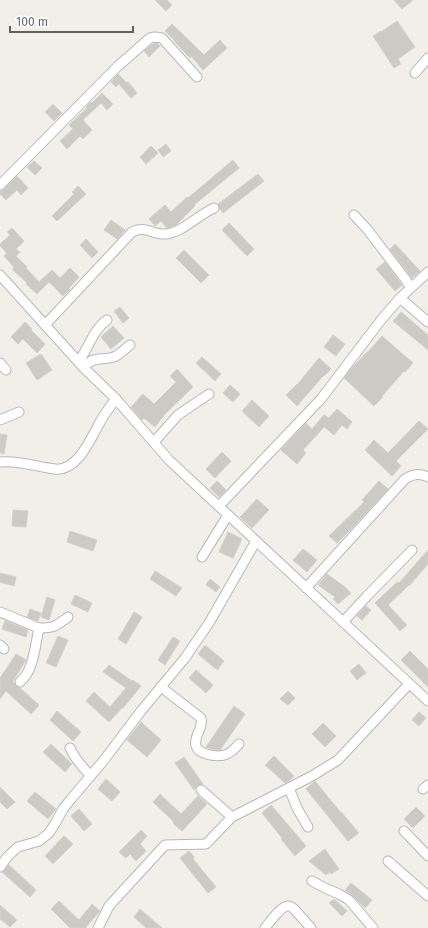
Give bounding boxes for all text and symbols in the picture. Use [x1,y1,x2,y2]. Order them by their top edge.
scale bar [10,8,133,34]
text: 100 m [16,15,48,29]

